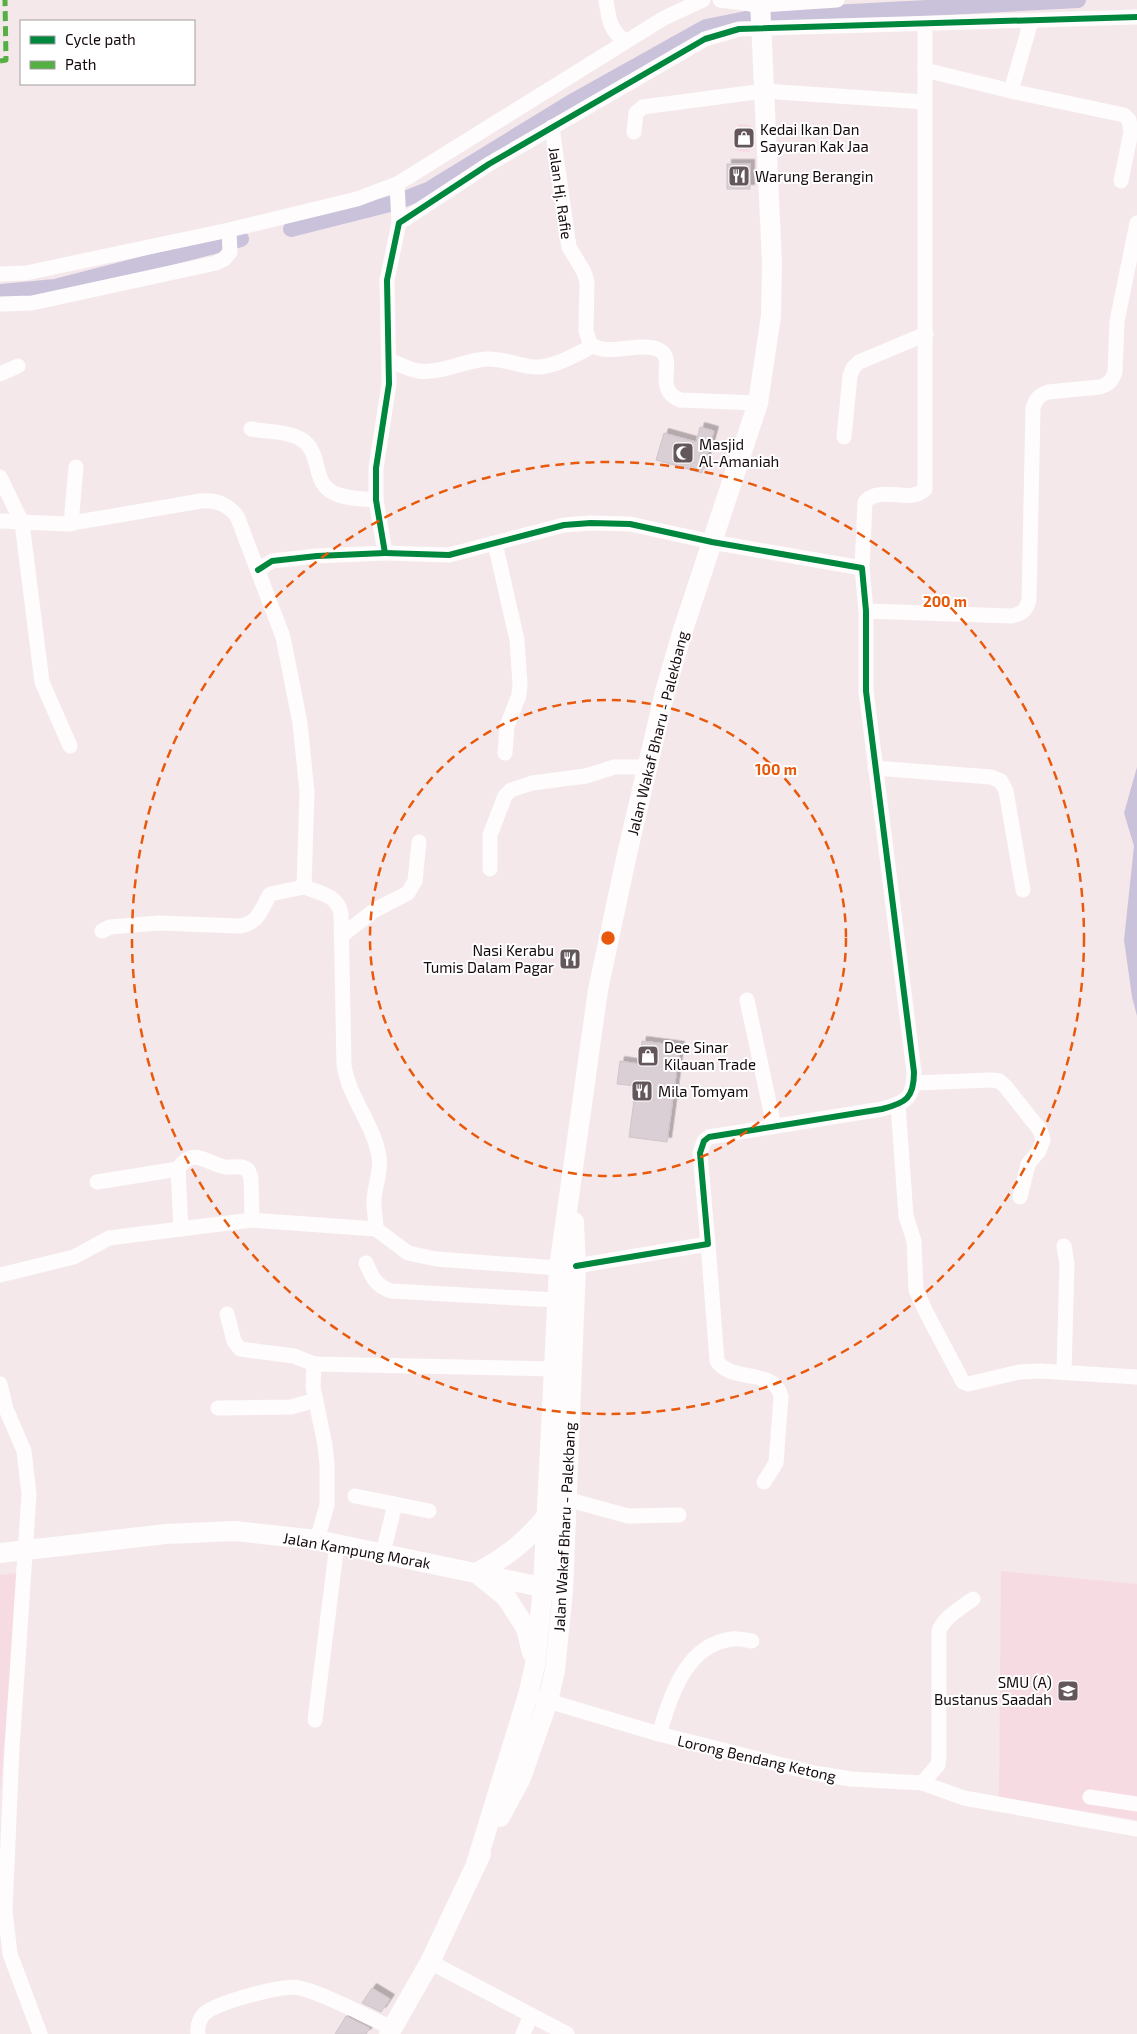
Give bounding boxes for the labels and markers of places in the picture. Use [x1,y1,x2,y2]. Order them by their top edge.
place label: Kedai Ikan Dan Sayuran Kak Jaa [760,120,869,155]
shop icon: Kedai Ikan Dan Sayuran Kak Jaa [732,126,756,150]
restaurant icon: Warung Berangin [727,164,751,188]
place label: Warung Berangin [755,167,873,185]
place label: Masjid Al-Amaniah [699,435,779,470]
mosque icon: Masjid Al-Amaniah [671,441,695,465]
centre of rings [599,929,617,947]
place label: Nasi Kerabu Tumis Dalam Pagar [423,941,554,976]
restaurant icon: Nasi Kerabu Tumis Dalam Pagar [558,947,582,971]
place label: Dee Sinar Kilauan Trade [664,1038,756,1073]
shop icon: Dee Sinar Kilauan Trade [636,1044,660,1068]
restaurant icon: Mila Tomyam [630,1079,654,1103]
place label: Mila Tomyam [658,1082,749,1100]
place label: SMU (A) Bustanus Saadah [934,1673,1052,1708]
school or university icon: SMU (A) Bustanus Saadah [1056,1679,1080,1703]

